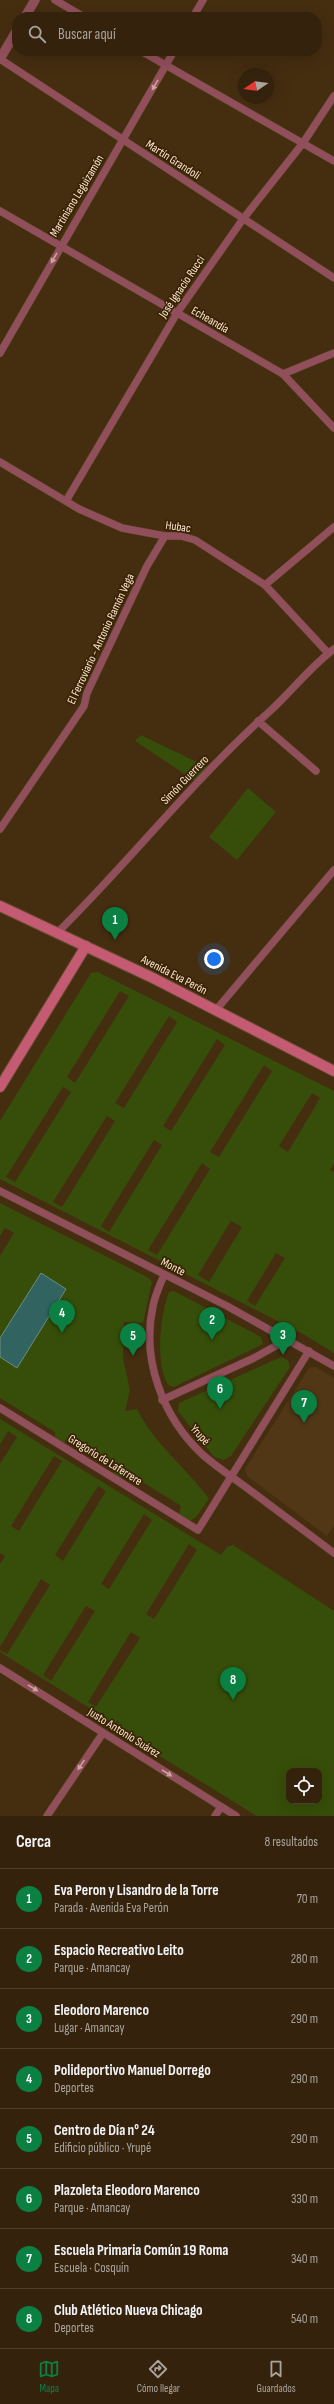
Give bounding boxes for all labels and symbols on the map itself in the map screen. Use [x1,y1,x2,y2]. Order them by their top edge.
north arrow [238,68,274,104]
one-way arrow [152,79,159,91]
street label: Martín Grandoli [143,137,203,183]
street label: Martiniano Leguizamón [47,152,107,240]
one-way arrow [51,252,58,264]
street label: José Ignacio Rucci [155,253,208,322]
street label: Echeandía [188,303,232,337]
street label: Hubac [164,518,192,536]
street label: El Ferroviario - Antonio Ramón Vega [64,571,138,707]
street label: Simón Guerrero [158,752,212,808]
pin: 1 [102,907,128,940]
your location [204,949,224,969]
street label: Avenida Eva Perón [137,951,210,998]
street label: Monte [158,1254,188,1280]
pin: 4 [49,1300,75,1333]
pin: 2 [199,1307,225,1340]
pin: 3 [270,1322,296,1355]
pin: 5 [120,1323,146,1356]
pin: 6 [207,1376,233,1409]
pin: 7 [291,1390,317,1423]
street label: Yrupé [187,1422,213,1449]
street label: Gregorio de Laferrere [65,1431,145,1489]
pin: 8 [220,1667,246,1700]
one-way arrow [27,1685,39,1692]
street label: Justo Antonio Suárez [84,1704,164,1762]
one-way arrow [77,1760,85,1770]
one-way arrow [161,1769,173,1776]

